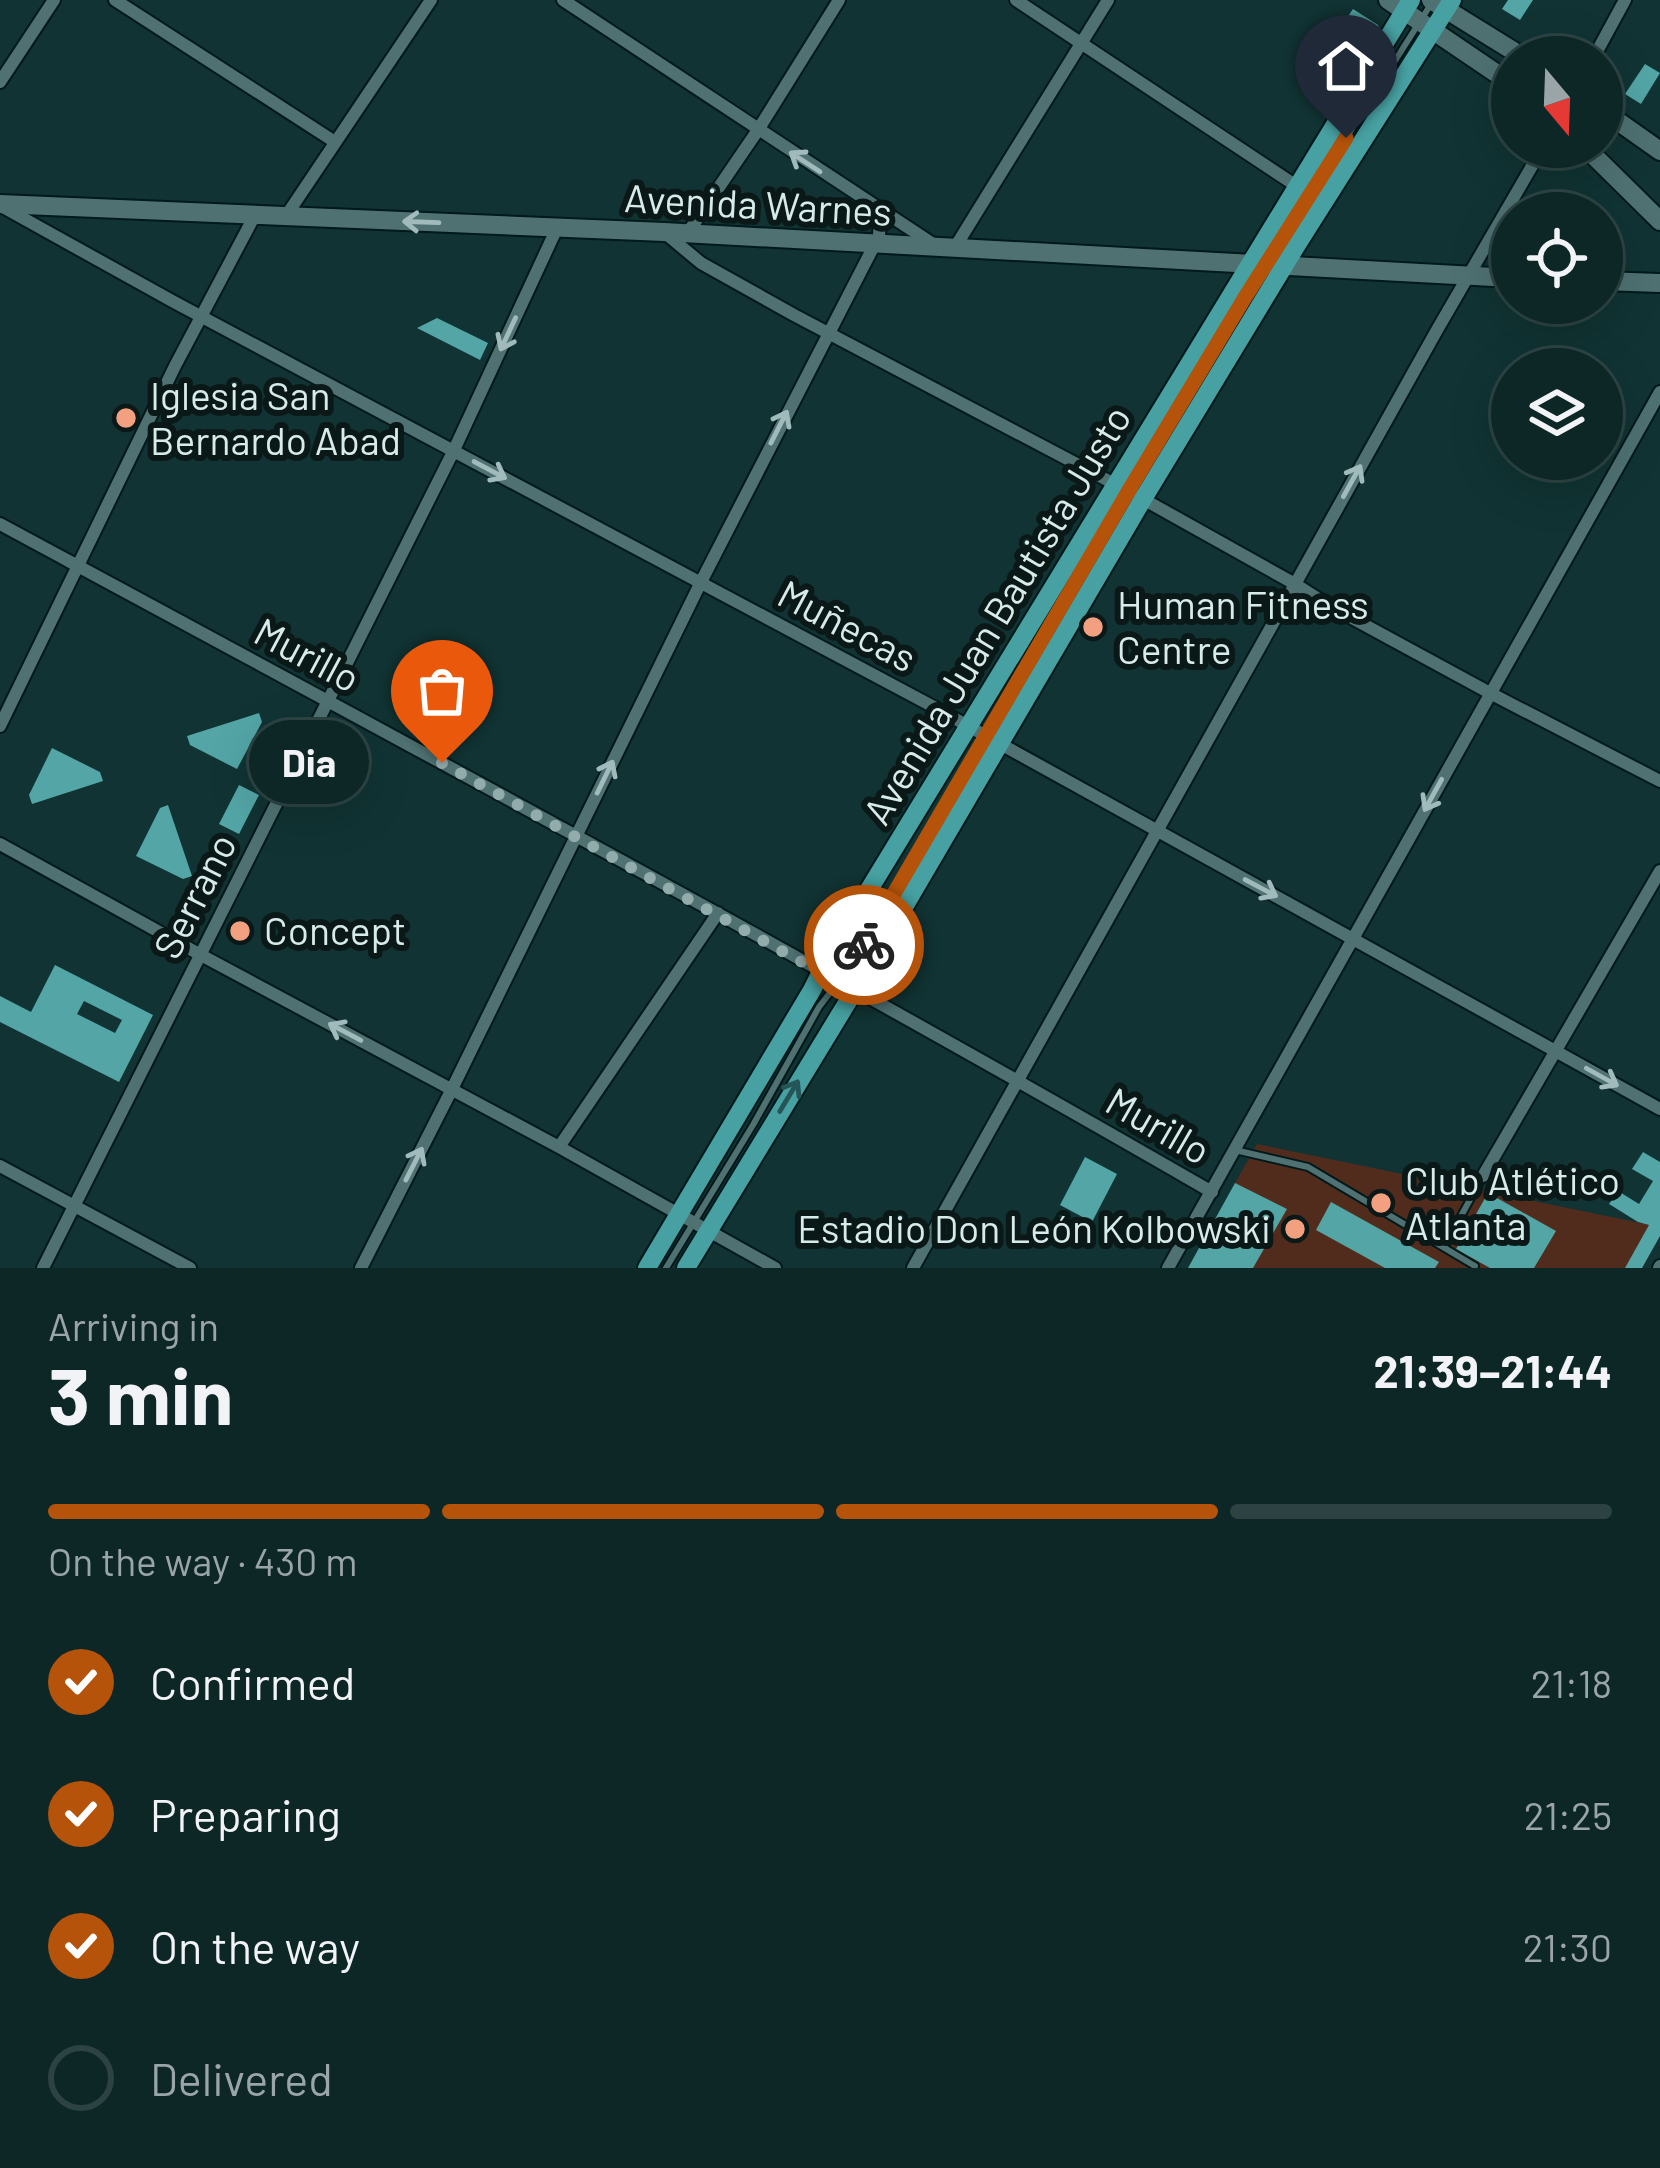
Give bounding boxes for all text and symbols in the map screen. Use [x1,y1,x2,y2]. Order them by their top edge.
pin [1295,15,1397,138]
icon: home [1313,33,1379,99]
north arrow [1491,36,1623,168]
map controls [1491,36,1623,480]
one-way arrow [789,149,823,174]
street label: Avenida Warnes [623,173,893,234]
button: locate [1491,192,1623,324]
one-way arrow [402,210,441,233]
one-way arrow [496,315,518,351]
button: layers [1491,348,1623,480]
place label: Iglesia San Bernardo Abad [150,371,401,463]
street label: Avenida Juan Bautista Justo [852,396,1140,832]
marker: Iglesia San Bernardo Abad [113,405,139,431]
one-way arrow [769,410,792,446]
one-way arrow [472,459,507,482]
one-way arrow [1341,465,1364,500]
street label: Muñecas [771,569,925,681]
place label: Human Fitness Centre [1117,580,1369,672]
street label: Murillo [247,607,368,701]
marker: Human Fitness Centre [1080,614,1106,640]
pin [391,640,493,763]
icon: bag [409,658,475,724]
callout: Dia [250,721,370,805]
text: Dia [282,738,336,785]
one-way arrow [595,759,618,795]
one-way arrow [1421,777,1444,812]
street label: Serrano [142,825,245,966]
one-way arrow [1242,877,1277,900]
courier [804,885,924,1005]
place label: Concept [264,906,406,953]
icon: bike [831,912,897,978]
marker: Concept [227,918,253,944]
one-way arrow [328,1020,363,1043]
one-way arrow [1584,1065,1619,1089]
street label: Murillo [1098,1076,1219,1173]
one-way arrow [778,1079,802,1114]
one-way arrow [403,1146,426,1182]
place label: Club Atlético Atlanta [1405,1156,1620,1248]
marker: Club Atlético Atlanta [1368,1190,1394,1216]
place label: Estadio Don León Kolbowski [797,1204,1271,1251]
marker: Estadio Don León Kolbowski [1282,1216,1308,1242]
text: Arriving in [48,1302,219,1349]
text: 21:39–21:44 [1373,1343,1612,1397]
text: 3 min [48,1347,233,1441]
text: On the way · 430 m [48,1537,357,1584]
icon: check [48,1649,114,1715]
text: Confirmed [150,1655,355,1709]
text: 21:18 [1531,1659,1612,1706]
icon: check [48,1781,114,1847]
text: Preparing [150,1787,341,1841]
text: 21:25 [1524,1791,1612,1838]
icon: check [48,1913,114,1979]
text: On the way [150,1919,360,1973]
text: 21:30 [1523,1923,1612,1970]
text: Delivered [150,2051,333,2105]

